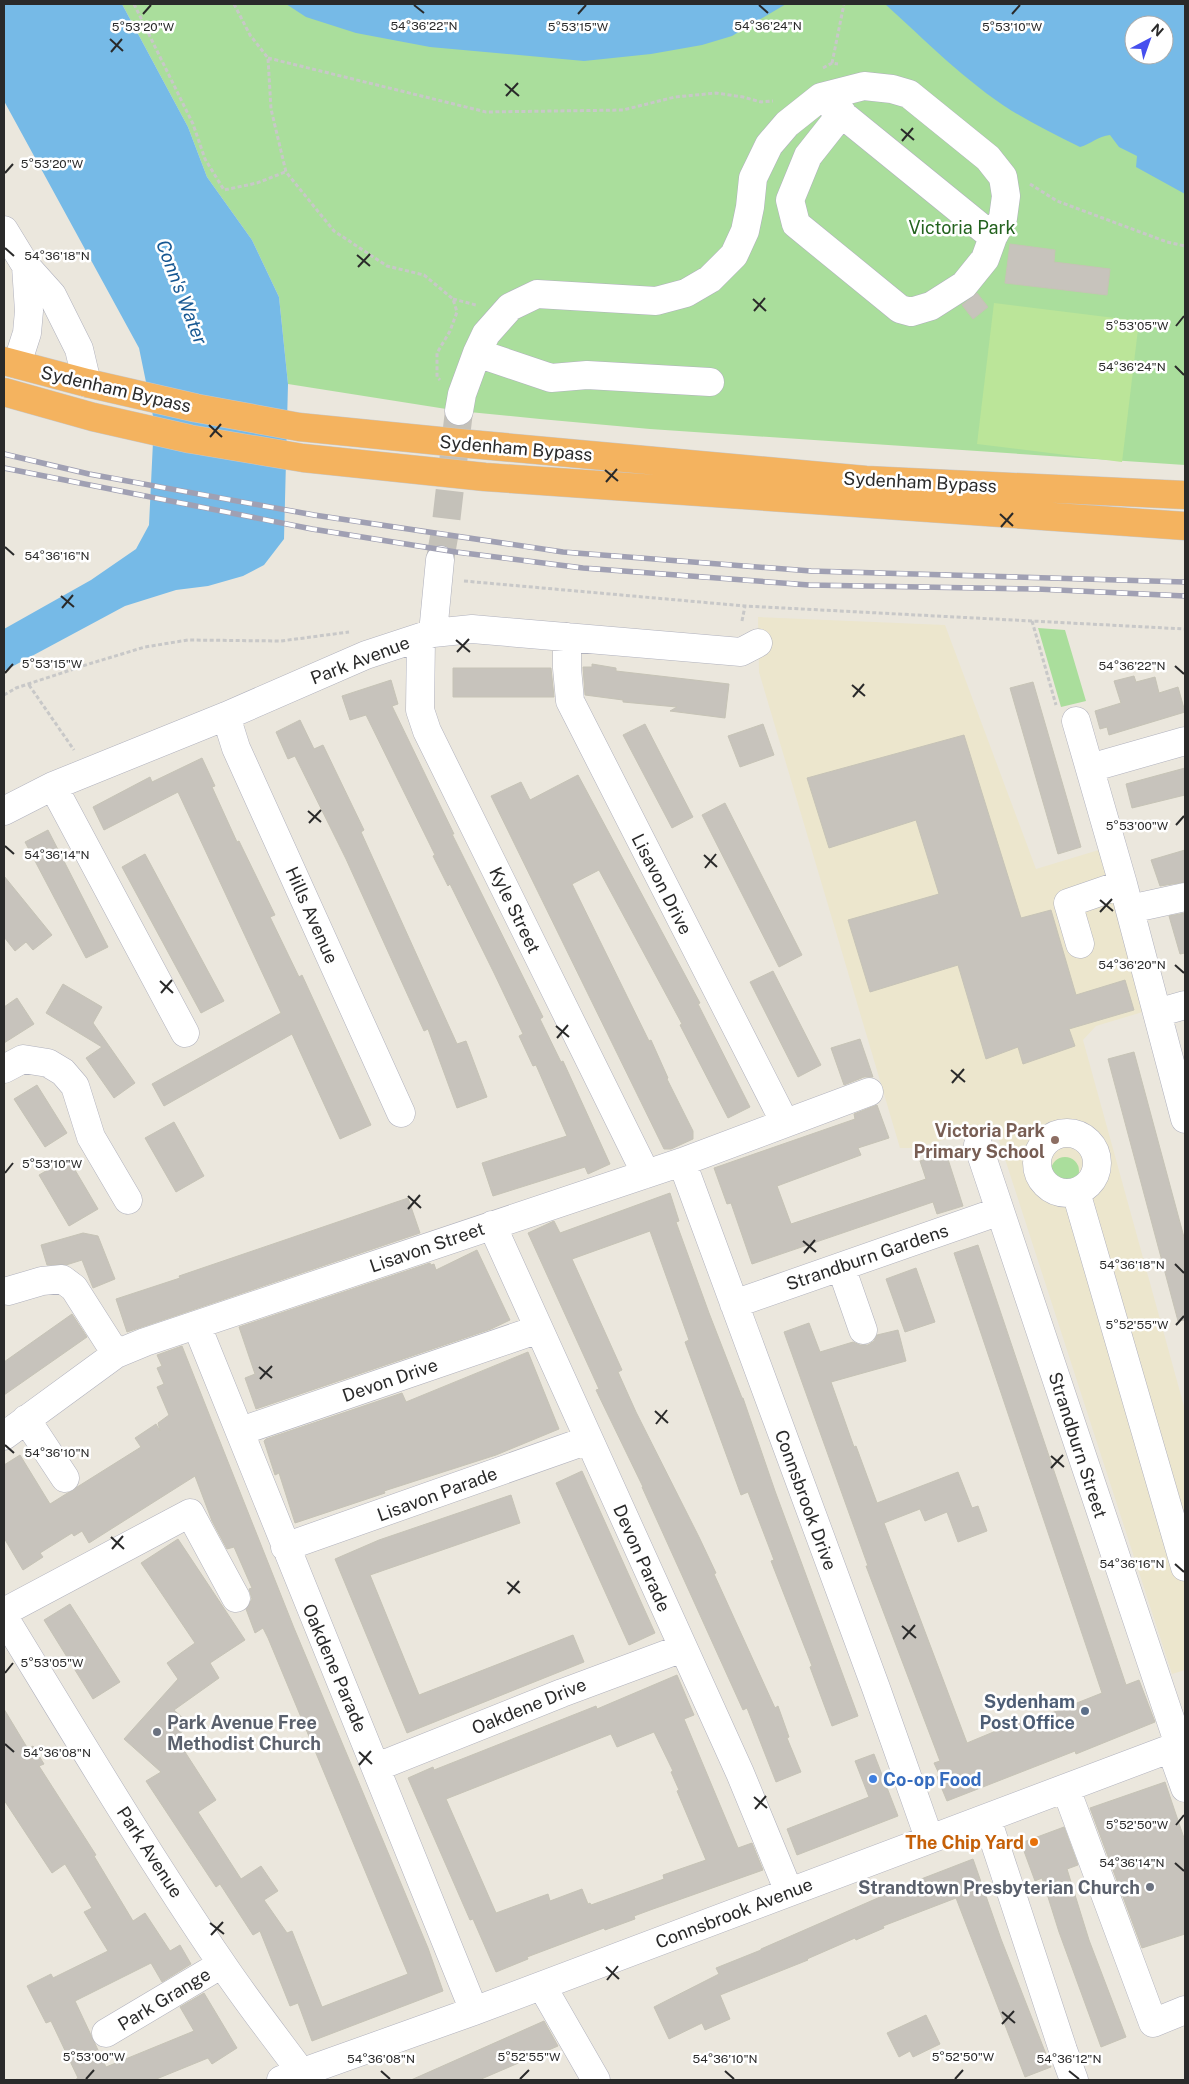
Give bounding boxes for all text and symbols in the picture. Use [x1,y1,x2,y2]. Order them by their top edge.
north arrow [1124,15,1174,65]
text: 54°36'22"N [390,19,458,33]
text: 54°36'24"N [734,19,802,33]
text: 5°53'20"W [112,20,175,34]
text: 5°53'15"W [548,20,609,34]
text: 5°53'10"W [982,20,1043,34]
text: N [1148,21,1167,40]
text: 5°53'20"W [21,157,84,171]
park label: Victoria Park [908,217,1016,238]
water label: Conn's Water [152,237,212,348]
text: 54°36'18"N [24,249,90,263]
text: 5°53'05"W [1105,319,1169,333]
text: 54°36'24"N [1098,360,1166,374]
street label: Sydenham Bypass [39,362,193,416]
street label: Sydenham Bypass [439,431,593,465]
street label: Sydenham Bypass [843,467,997,497]
text: 54°36'16"N [24,549,90,563]
street label: Park Avenue [307,631,413,689]
text: 5°53'15"W [22,657,83,671]
text: 54°36'22"N [1098,659,1166,673]
text: 5°53'00"W [1106,819,1169,833]
street label: Lisavon Drive [628,830,696,938]
text: 54°36'14"N [24,848,90,862]
street label: Hills Avenue [281,863,343,967]
street label: Kyle Street [485,864,545,956]
text: 54°36'20"N [1098,958,1166,972]
place label: Victoria Park Primary School [914,1120,1046,1162]
marker: Victoria Park Primary School [1049,1134,1061,1146]
text: 5°53'10"W [22,1157,83,1171]
street label: Lisavon Street [367,1218,487,1276]
street label: Strandburn Gardens [783,1219,951,1295]
text: 54°36'18"N [1099,1258,1165,1272]
text: 5°52'55"W [1106,1318,1169,1332]
street label: Devon Drive [340,1354,440,1406]
street label: Strandburn Street [1044,1369,1112,1521]
street label: Connsbrook Drive [771,1427,841,1573]
text: 54°36'10"N [24,1446,90,1460]
street label: Lisavon Parade [374,1463,500,1525]
street label: Devon Parade [609,1501,675,1615]
text: 54°36'16"N [1099,1557,1165,1571]
street label: Oakdene Parade [299,1601,371,1735]
text: 5°53'05"W [20,1656,84,1670]
street label: Oakdene Drive [469,1674,589,1738]
place label: Sydenham Post Office [979,1691,1075,1733]
marker: Sydenham Post Office [1079,1705,1091,1717]
place label: Park Avenue Free Methodist Church [167,1712,321,1754]
marker: Park Avenue Free Methodist Church [151,1726,163,1738]
text: 54°36'08"N [23,1746,91,1760]
place label: Co-op Food [883,1769,981,1790]
marker: Co-op Food [867,1773,879,1785]
street label: Park Avenue [113,1802,187,1902]
text: 5°52'50"W [1106,1818,1169,1832]
place label: The Chip Yard [905,1832,1024,1853]
marker: The Chip Yard [1028,1836,1040,1848]
text: 54°36'14"N [1099,1856,1165,1870]
street label: Connsbrook Avenue [652,1873,816,1953]
place label: Strandtown Presbyterian Church [858,1877,1140,1898]
marker: Strandtown Presbyterian Church [1144,1881,1156,1893]
street label: Park Grange [114,1963,214,2035]
text: 5°53'00"W [63,2050,126,2064]
text: 5°52'55"W [498,2050,561,2064]
text: 5°52'50"W [932,2050,995,2064]
text: 54°36'08"N [347,2052,415,2066]
text: 54°36'10"N [692,2052,758,2066]
text: 54°36'12"N [1037,2052,1101,2066]

